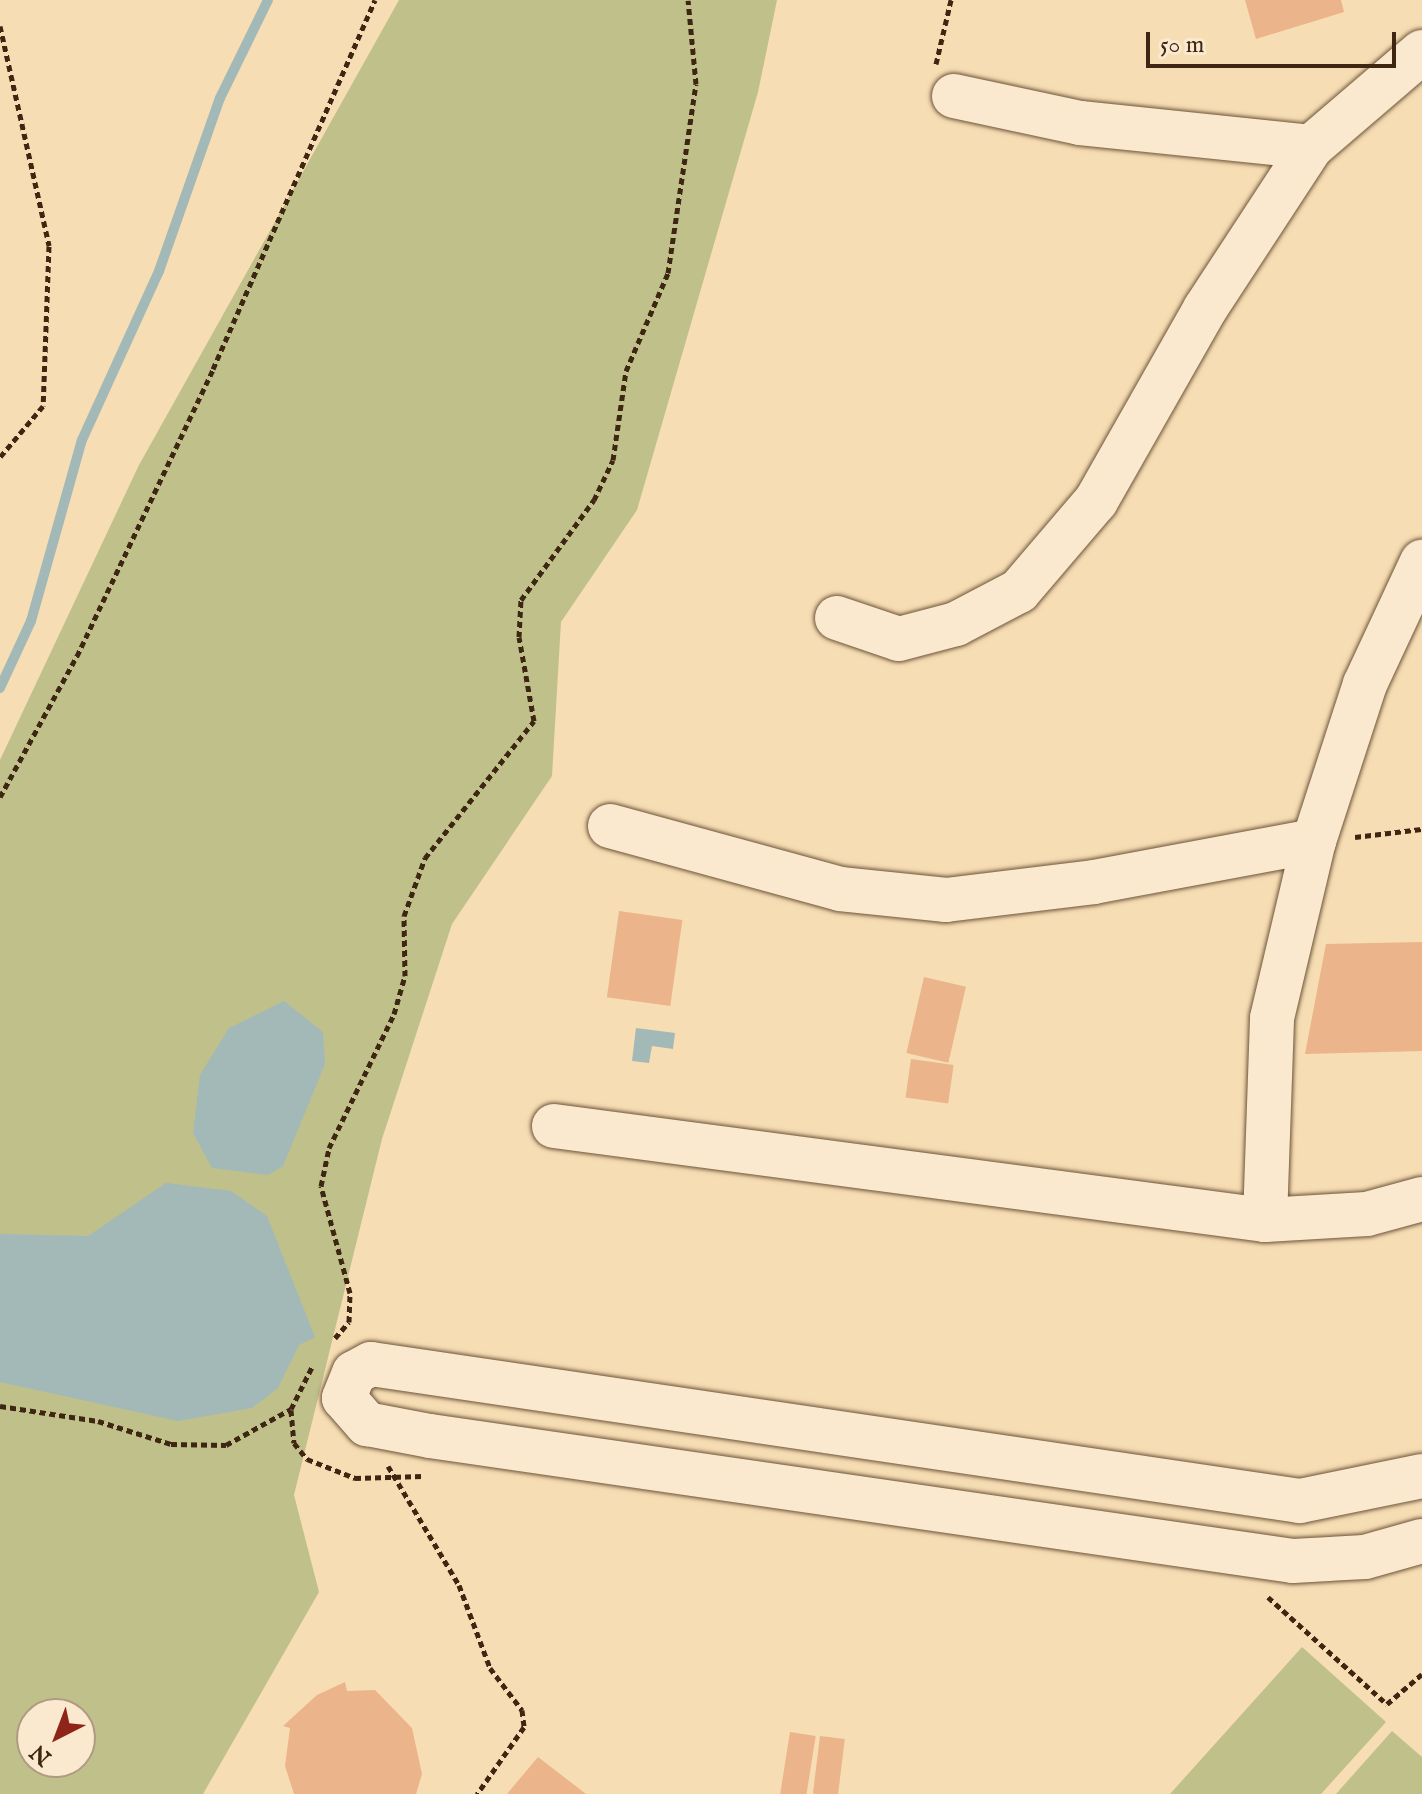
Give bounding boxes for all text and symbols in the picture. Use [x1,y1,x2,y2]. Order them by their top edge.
scale bar [1150,16,1400,66]
text: 50 m [1160,30,1204,61]
north arrow [16,1698,96,1778]
text: N [25,1738,58,1771]

